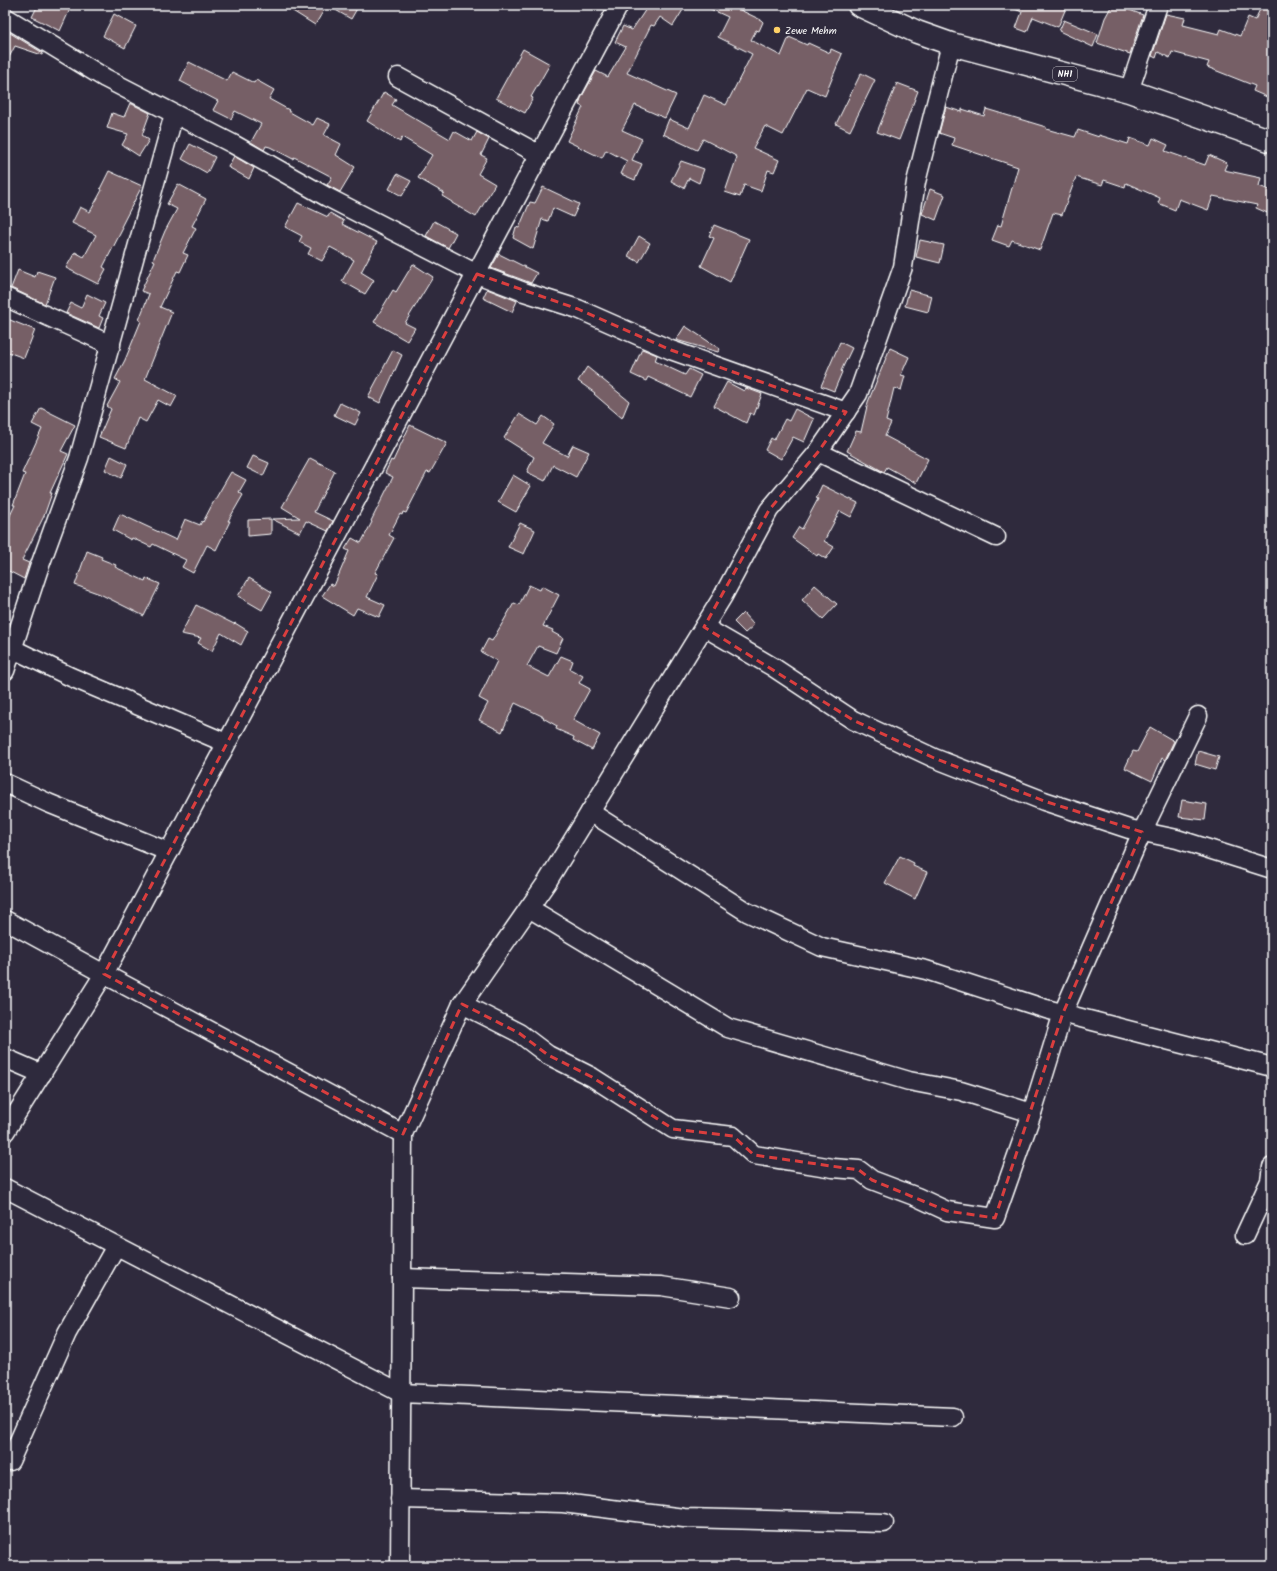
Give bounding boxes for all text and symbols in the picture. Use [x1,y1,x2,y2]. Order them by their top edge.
place label: Zewe Mehm [785,23,837,39]
marker: Zewe Mehm [772,25,782,35]
road number: NH1 [1053,67,1077,81]

